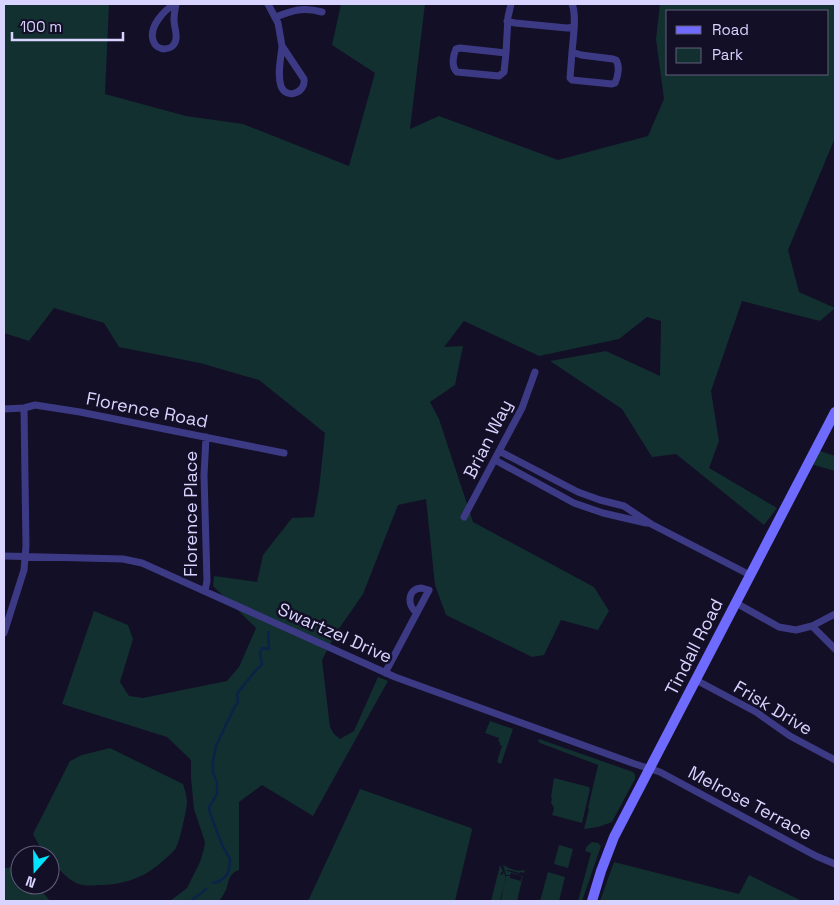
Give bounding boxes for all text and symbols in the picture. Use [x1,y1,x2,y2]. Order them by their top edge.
scale bar [12,10,124,42]
legend [666,10,829,75]
text: 100 m [20,17,62,36]
text: Road [712,20,749,39]
text: Park [712,45,743,64]
street label: Florence Road [84,386,210,433]
street label: Brian Way [458,395,517,482]
street label: Florence Place [179,451,202,577]
street label: Tindall Road [659,595,728,699]
street label: Swartzel Drive [275,597,396,668]
street label: Frisk Drive [730,675,817,740]
street label: Melrose Terrace [684,760,816,845]
north arrow [10,845,60,895]
text: N [23,872,38,892]

